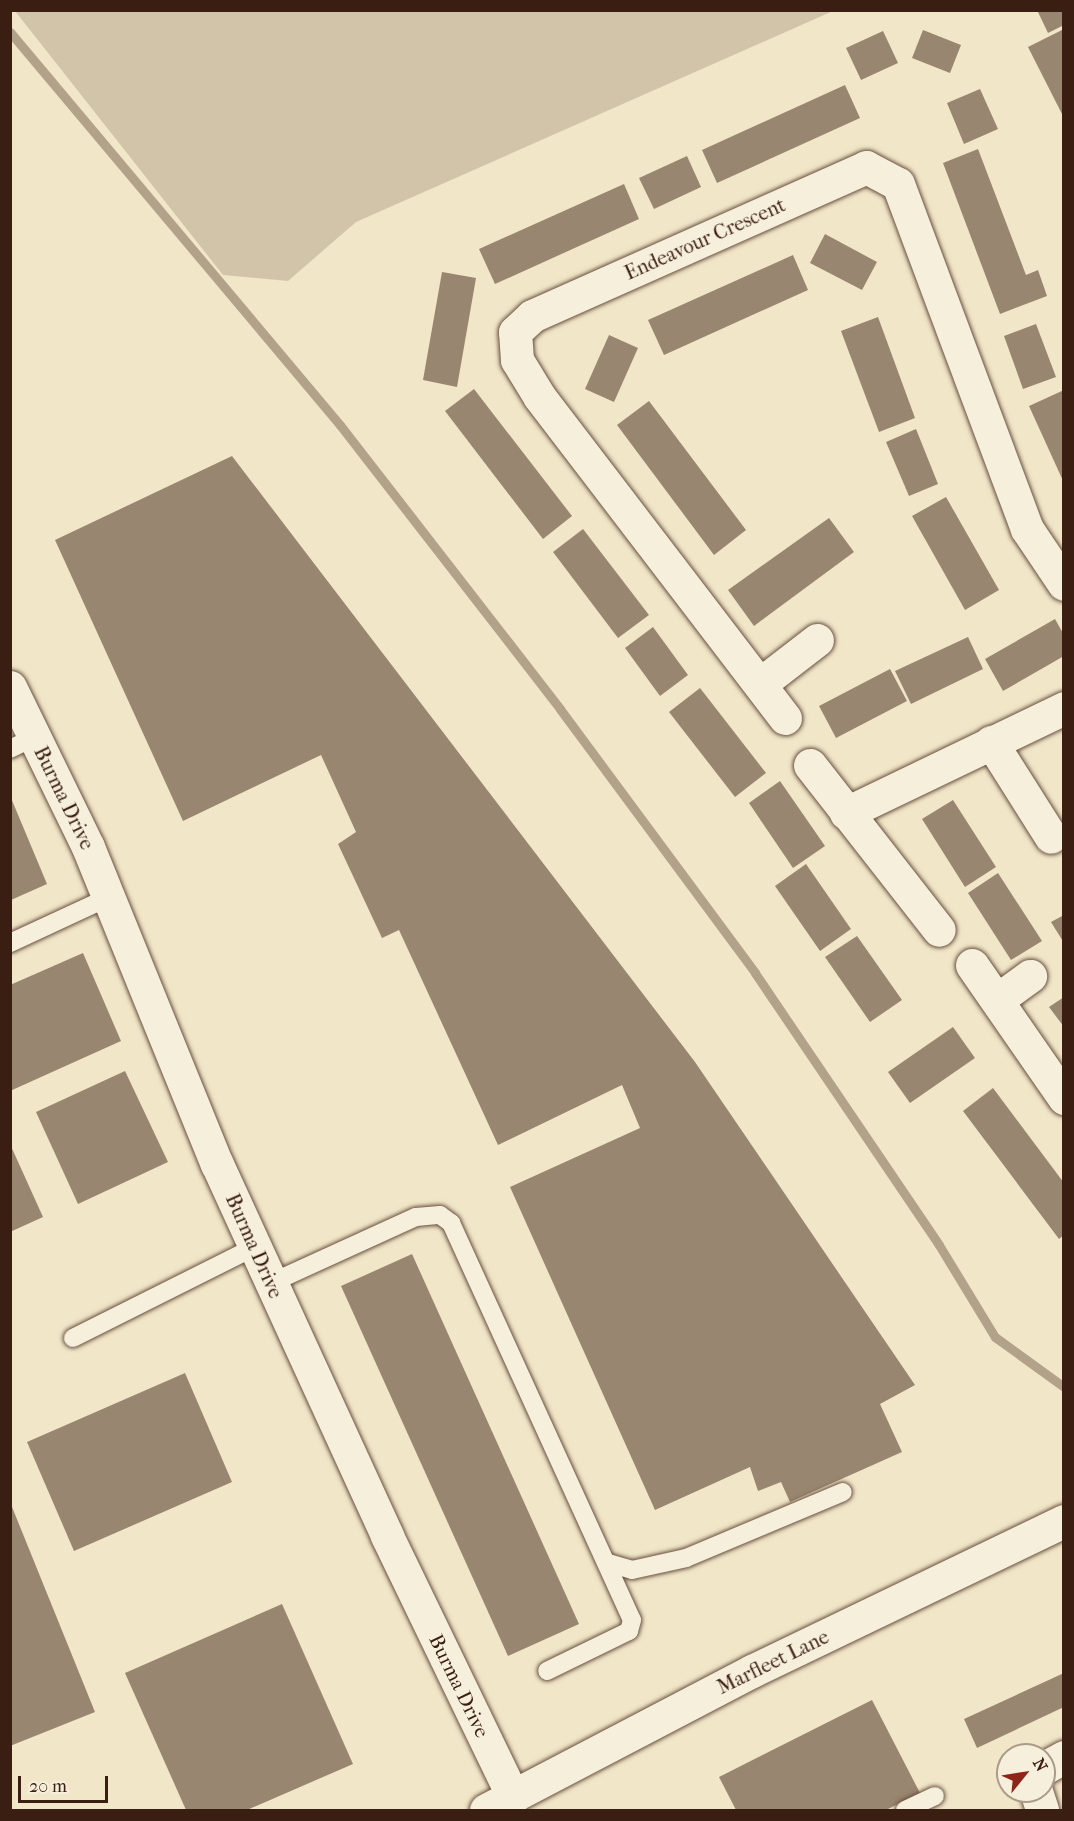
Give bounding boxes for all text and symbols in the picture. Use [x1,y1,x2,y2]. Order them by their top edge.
street label: Endeavour Crescent [621,193,789,285]
street label: Burma Drive [29,742,99,854]
street label: Burma Drive [220,1190,288,1302]
street label: Marfleet Lane [713,1625,833,1699]
street label: Burma Drive [424,1630,494,1742]
north arrow [996,1743,1056,1803]
text: N [1029,1755,1052,1775]
scale bar [21,1764,111,1802]
text: 20 m [29,1776,67,1797]

